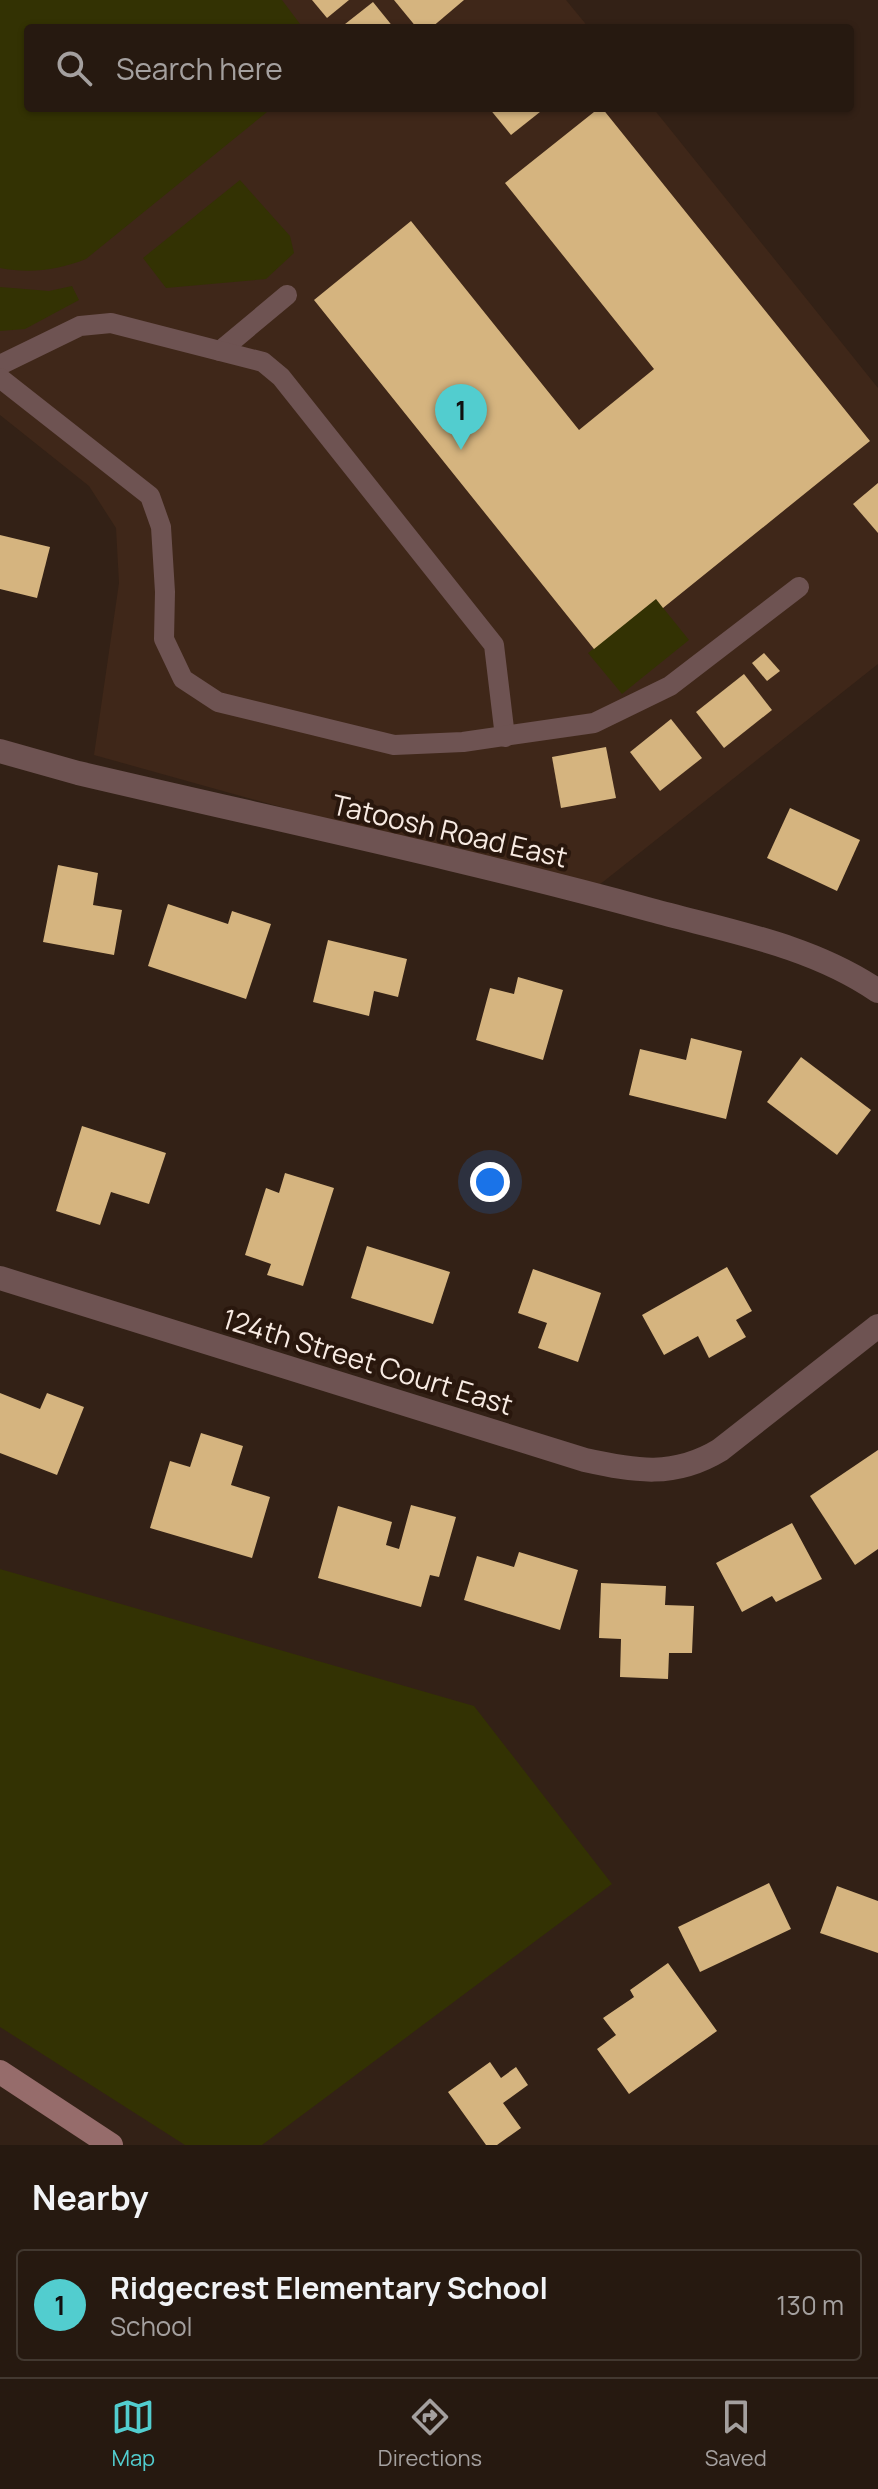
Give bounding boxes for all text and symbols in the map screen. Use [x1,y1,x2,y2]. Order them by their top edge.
search box [24,24,854,112]
icon: search [52,46,96,90]
text: Search here [116,48,283,89]
pin: 1 [435,384,487,450]
street label: Tatoosh Road East [329,784,571,876]
your location [470,1162,510,1202]
street label: 124th Street Court East [218,1299,518,1423]
text: Nearby [32,2174,148,2220]
text: Ridgecrest Elementary School [110,2267,548,2308]
text: 1 [54,2287,66,2323]
text: 130 m [776,2287,844,2323]
text: School [110,2308,193,2344]
tab: Map [111,2395,155,2473]
tab: Directions [378,2395,482,2473]
tab: Saved [705,2395,767,2473]

